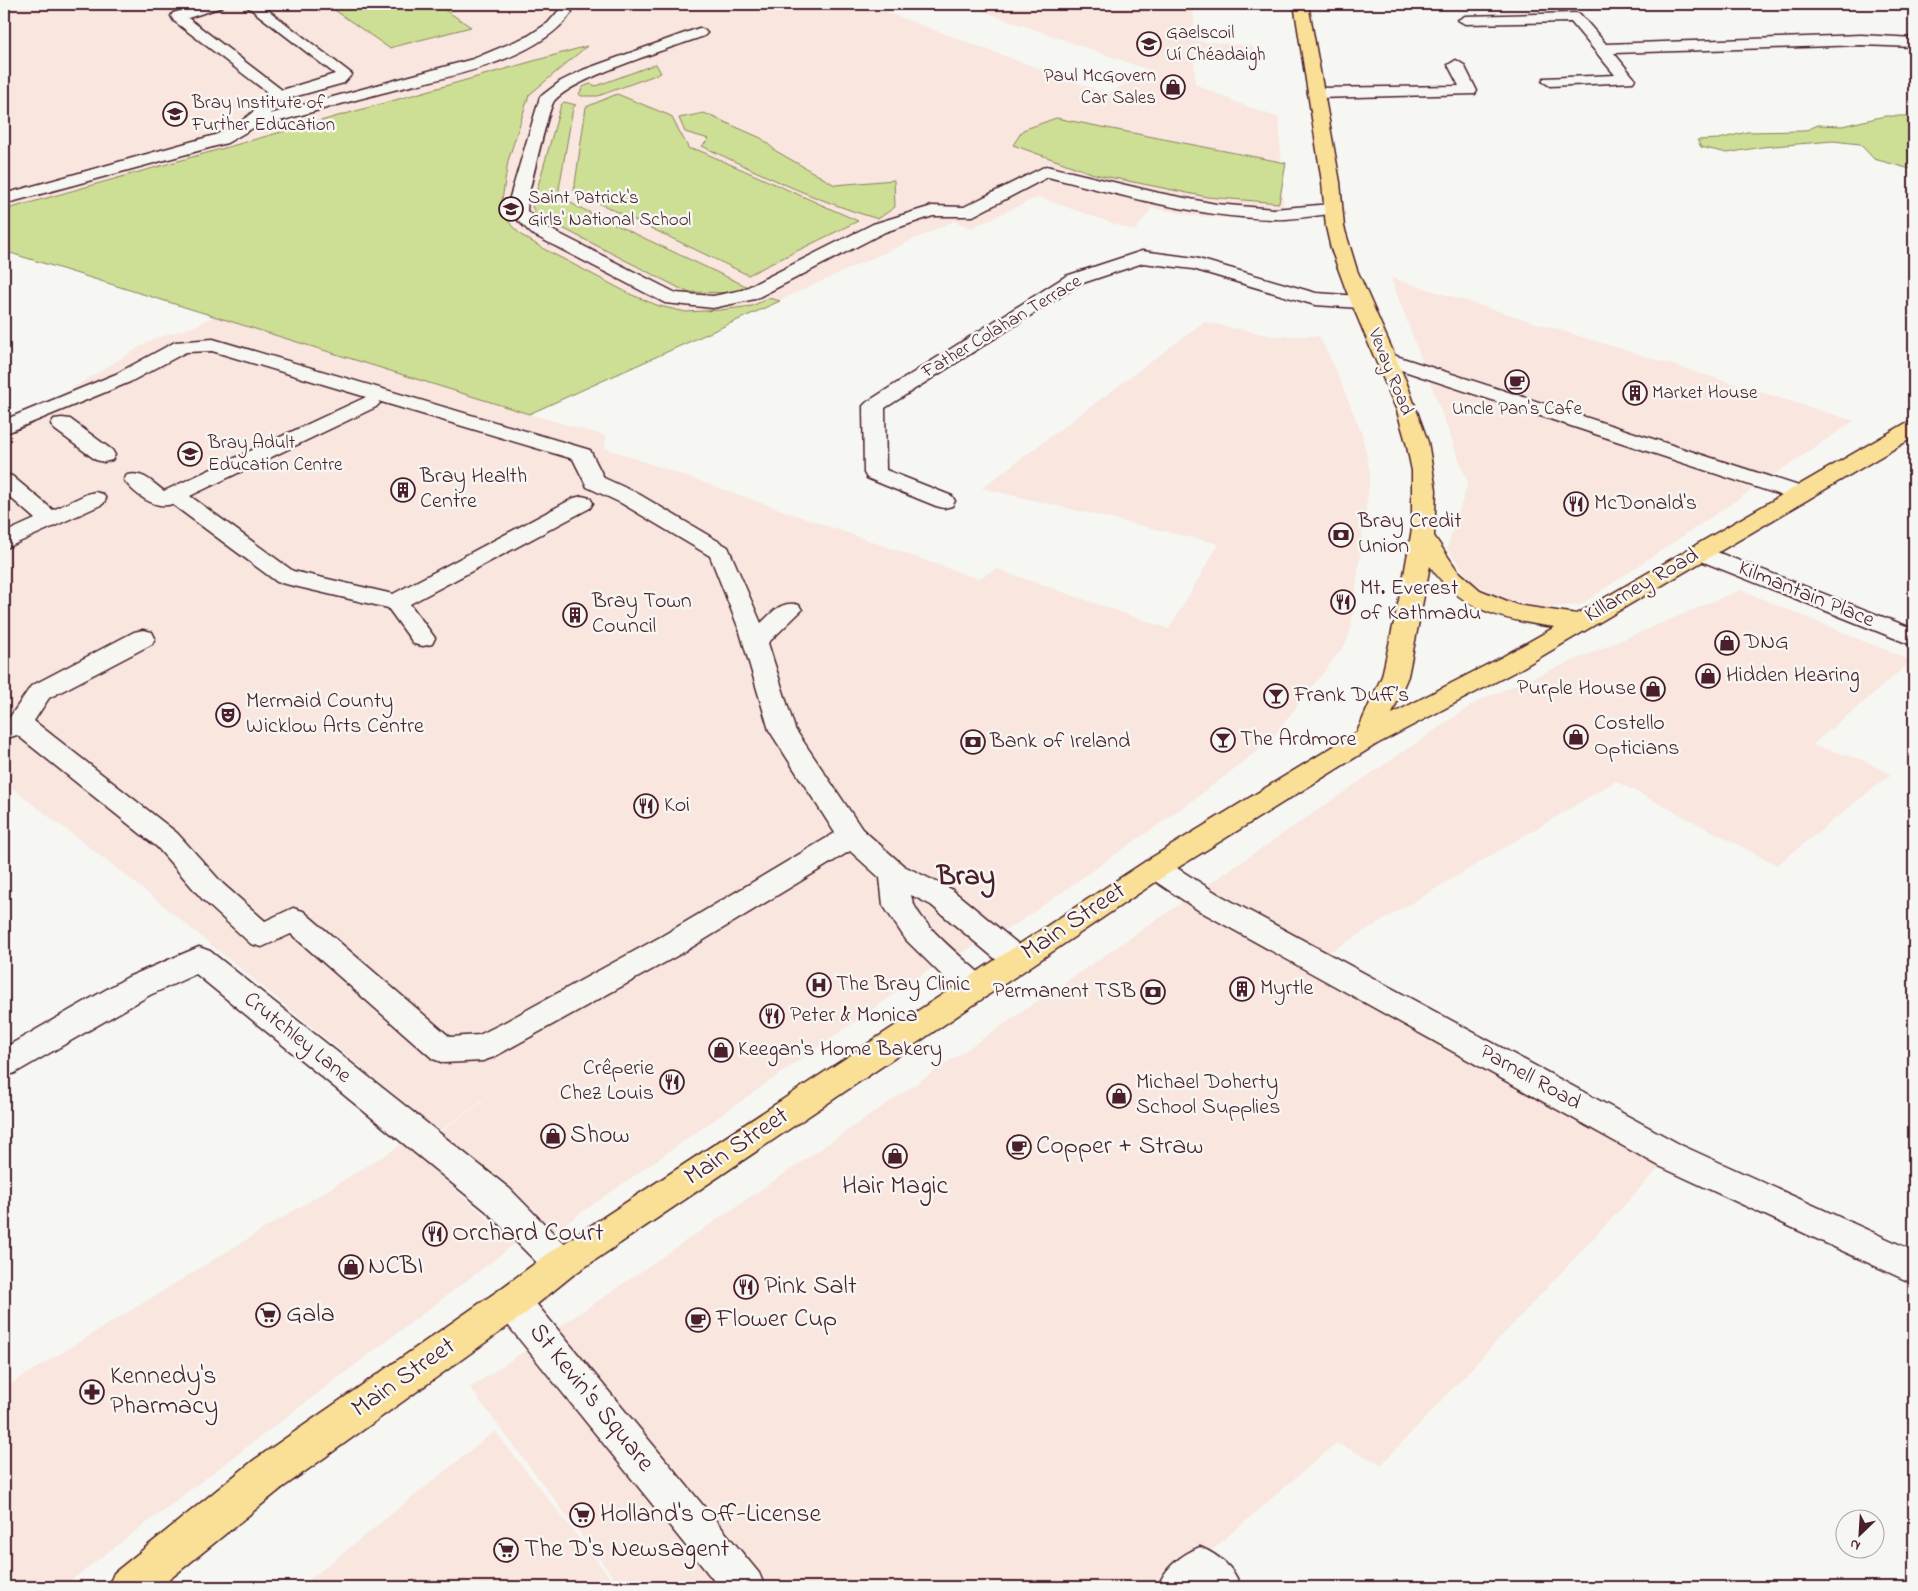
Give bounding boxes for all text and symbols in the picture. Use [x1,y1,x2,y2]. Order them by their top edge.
place label: Gaelscoil Uí Chéadaigh [1166,20,1266,71]
school or university icon: Gaelscoil Uí Chéadaigh [1136,31,1162,57]
place label: Paul McGovern Car Sales [1044,63,1156,112]
shop icon: Paul McGovern Car Sales [1160,74,1186,100]
place label: Bray Institute of Further Education [191,90,335,139]
school or university icon: Bray Institute of Further Education [162,101,188,127]
place label: Saint Patrick's Girls' National School [528,185,691,234]
school or university icon: Saint Patrick's Girls' National School [498,196,524,222]
street label: Father Colahan Terrace [916,268,1087,386]
street label: Vevay Road [1359,324,1420,420]
cafe icon: Uncle Pan's Cafe [1504,369,1530,395]
building icon: Market House [1622,380,1648,406]
place label: Market House [1652,380,1758,407]
place label: Uncle Pan's Cafe [1452,396,1583,423]
place label: Bray Adult Education Centre [207,430,343,479]
school or university icon: Bray Adult Education Centre [177,441,203,467]
place label: Bray Health Centre [419,461,527,518]
building icon: Bray Health Centre [390,477,416,503]
place label: McDonald's [1594,488,1697,520]
restaurant icon: McDonald's [1563,491,1589,517]
place label: Bray Credit Union [1357,506,1462,563]
bank icon: Bray Credit Union [1328,522,1354,548]
street label: Killarney Road [1579,540,1705,632]
street label: Kilmantain Place [1733,553,1879,637]
place label: Mt. Everest of Kathmadu [1360,573,1481,630]
place label: Bray Town Council [591,586,692,643]
restaurant icon: Mt. Everest of Kathmadu [1330,589,1356,615]
building icon: Bray Town Council [562,602,588,628]
place label: DNG [1743,627,1789,659]
shop icon: DNG [1714,630,1740,656]
place label: Hidden Hearing [1726,660,1860,693]
shop icon: Hidden Hearing [1695,663,1721,689]
place label: Purple House [1517,673,1636,705]
shop icon: Purple House [1640,676,1666,702]
place label: Frank Duff’s [1293,680,1409,712]
bar icon: Frank Duff’s [1263,683,1289,709]
place label: Mermaid County Wicklow Arts Centre [246,686,424,743]
theatre icon: Mermaid County Wicklow Arts Centre [215,702,241,728]
place label: Costello Opticians [1594,708,1679,765]
place label: The Ardmore [1240,724,1356,756]
shop icon: Costello Opticians [1563,724,1589,750]
place label: Bank of Ireland [989,726,1130,758]
bar icon: The Ardmore [1210,727,1236,753]
bank icon: Bank of Ireland [960,729,986,755]
place label: Koi [664,790,690,822]
restaurant icon: Koi [633,793,659,819]
district label: Bray [935,857,995,898]
street label: Main Street [1014,873,1134,971]
place label: The Bray Clinic [836,969,970,1002]
hospital icon: The Bray Clinic [806,972,832,998]
place label: Myrtle [1260,973,1313,1006]
place label: Permanent TSB [993,976,1136,1008]
building icon: Myrtle [1229,976,1255,1002]
bank icon: Permanent TSB [1140,979,1166,1005]
street label: Crutchley Lane [235,984,358,1093]
place label: Peter & Monica [790,1000,918,1032]
restaurant icon: Peter & Monica [759,1003,785,1029]
place label: Keegan's Home Bakery [738,1034,942,1067]
shop icon: Keegan's Home Bakery [708,1037,734,1063]
street label: Parnell Road [1473,1037,1587,1119]
place label: Crêperie Chez Louis [560,1053,654,1110]
place label: Michael Doherty School Supplies [1136,1067,1280,1124]
restaurant icon: Crêperie Chez Louis [659,1069,685,1095]
shop icon: Michael Doherty School Supplies [1106,1083,1132,1109]
street label: Main Street [677,1098,797,1196]
place label: Show [570,1117,630,1155]
shop icon: Show [540,1123,566,1149]
place label: Copper + Straw [1036,1128,1203,1166]
cafe icon: Copper + Straw [1006,1134,1032,1160]
shop icon: Hair Magic [882,1143,908,1169]
place label: Hair Magic [842,1168,949,1206]
place label: Orchard Court [452,1215,604,1253]
restaurant icon: Orchard Court [422,1221,448,1247]
place label: NCBI [368,1248,423,1286]
shop icon: NCBI [338,1254,364,1280]
place label: Pink Salt [764,1268,857,1306]
restaurant icon: Pink Salt [733,1274,759,1300]
place label: Gala [286,1296,335,1334]
place label: Flower Cup [715,1301,837,1339]
supermarket icon: Gala [255,1302,281,1328]
cafe icon: Flower Cup [685,1307,711,1333]
street label: St Kevin's Square [519,1315,663,1481]
street label: Main Street [344,1328,464,1428]
place label: Kennedy's Pharmacy [110,1358,218,1426]
pharmacy icon: Kennedy's Pharmacy [79,1379,105,1405]
place label: Holland's Off-License [600,1496,822,1534]
supermarket icon: Holland's Off-License [569,1502,595,1528]
north arrow [1836,1508,1886,1558]
place label: The D's Newsagent [524,1531,730,1569]
text: N [1846,1533,1864,1556]
supermarket icon: The D's Newsagent [493,1537,519,1563]

